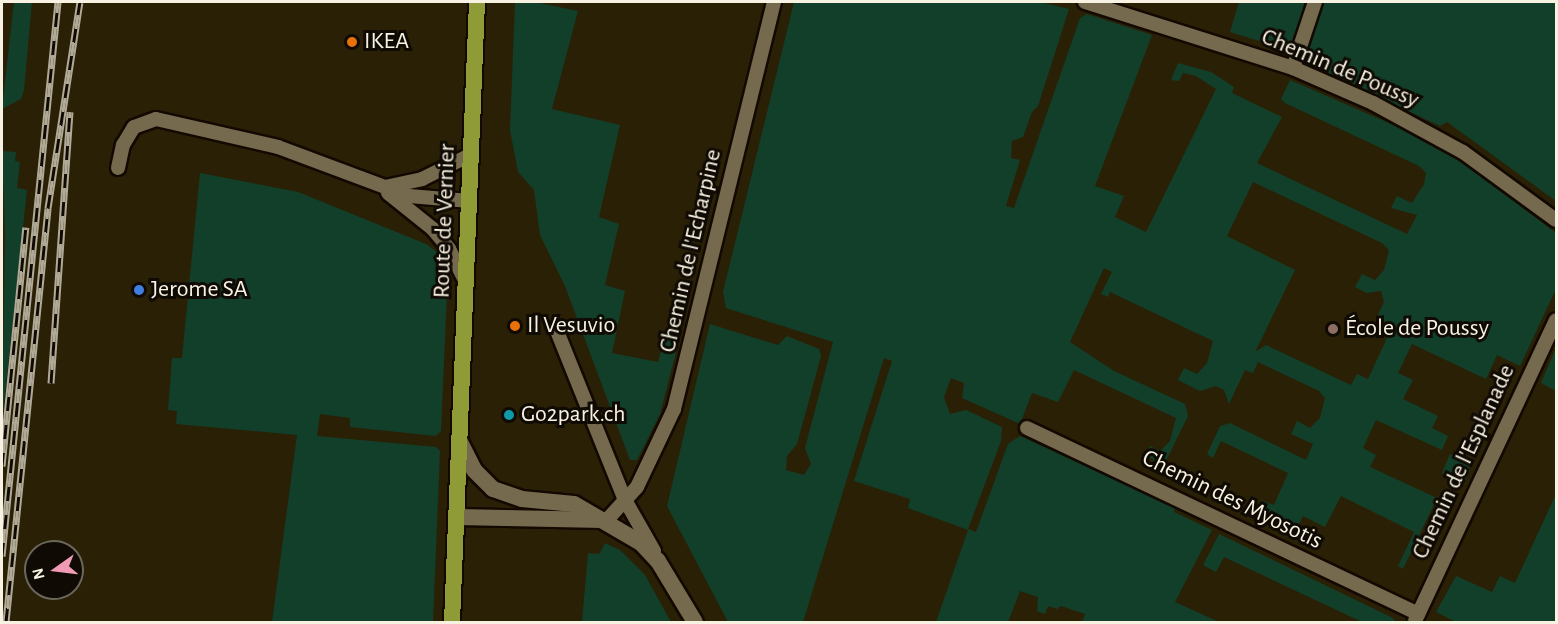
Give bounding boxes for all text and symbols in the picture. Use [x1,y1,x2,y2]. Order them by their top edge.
street label: Chemin de Poussy [1257,23,1423,115]
place label: IKEA [364,28,409,56]
marker: IKEA [345,35,359,49]
street label: Route de Vernier [428,143,462,299]
street label: Chemin de l'Echarpine [654,147,728,355]
place label: Jerome SA [151,276,248,304]
marker: Jerome SA [132,283,146,297]
place label: Il Vesuvio [527,312,615,340]
place label: École de Poussy [1345,315,1489,343]
marker: Il Vesuvio [508,319,522,333]
marker: École de Poussy [1326,322,1340,336]
street label: Chemin de l'Esplanade [1406,360,1522,564]
place label: Go2park.ch [521,401,625,429]
marker: Go2park.ch [502,408,516,422]
street label: Chemin des Myosotis [1137,444,1327,556]
north arrow [24,540,84,600]
text: N [29,567,48,581]

